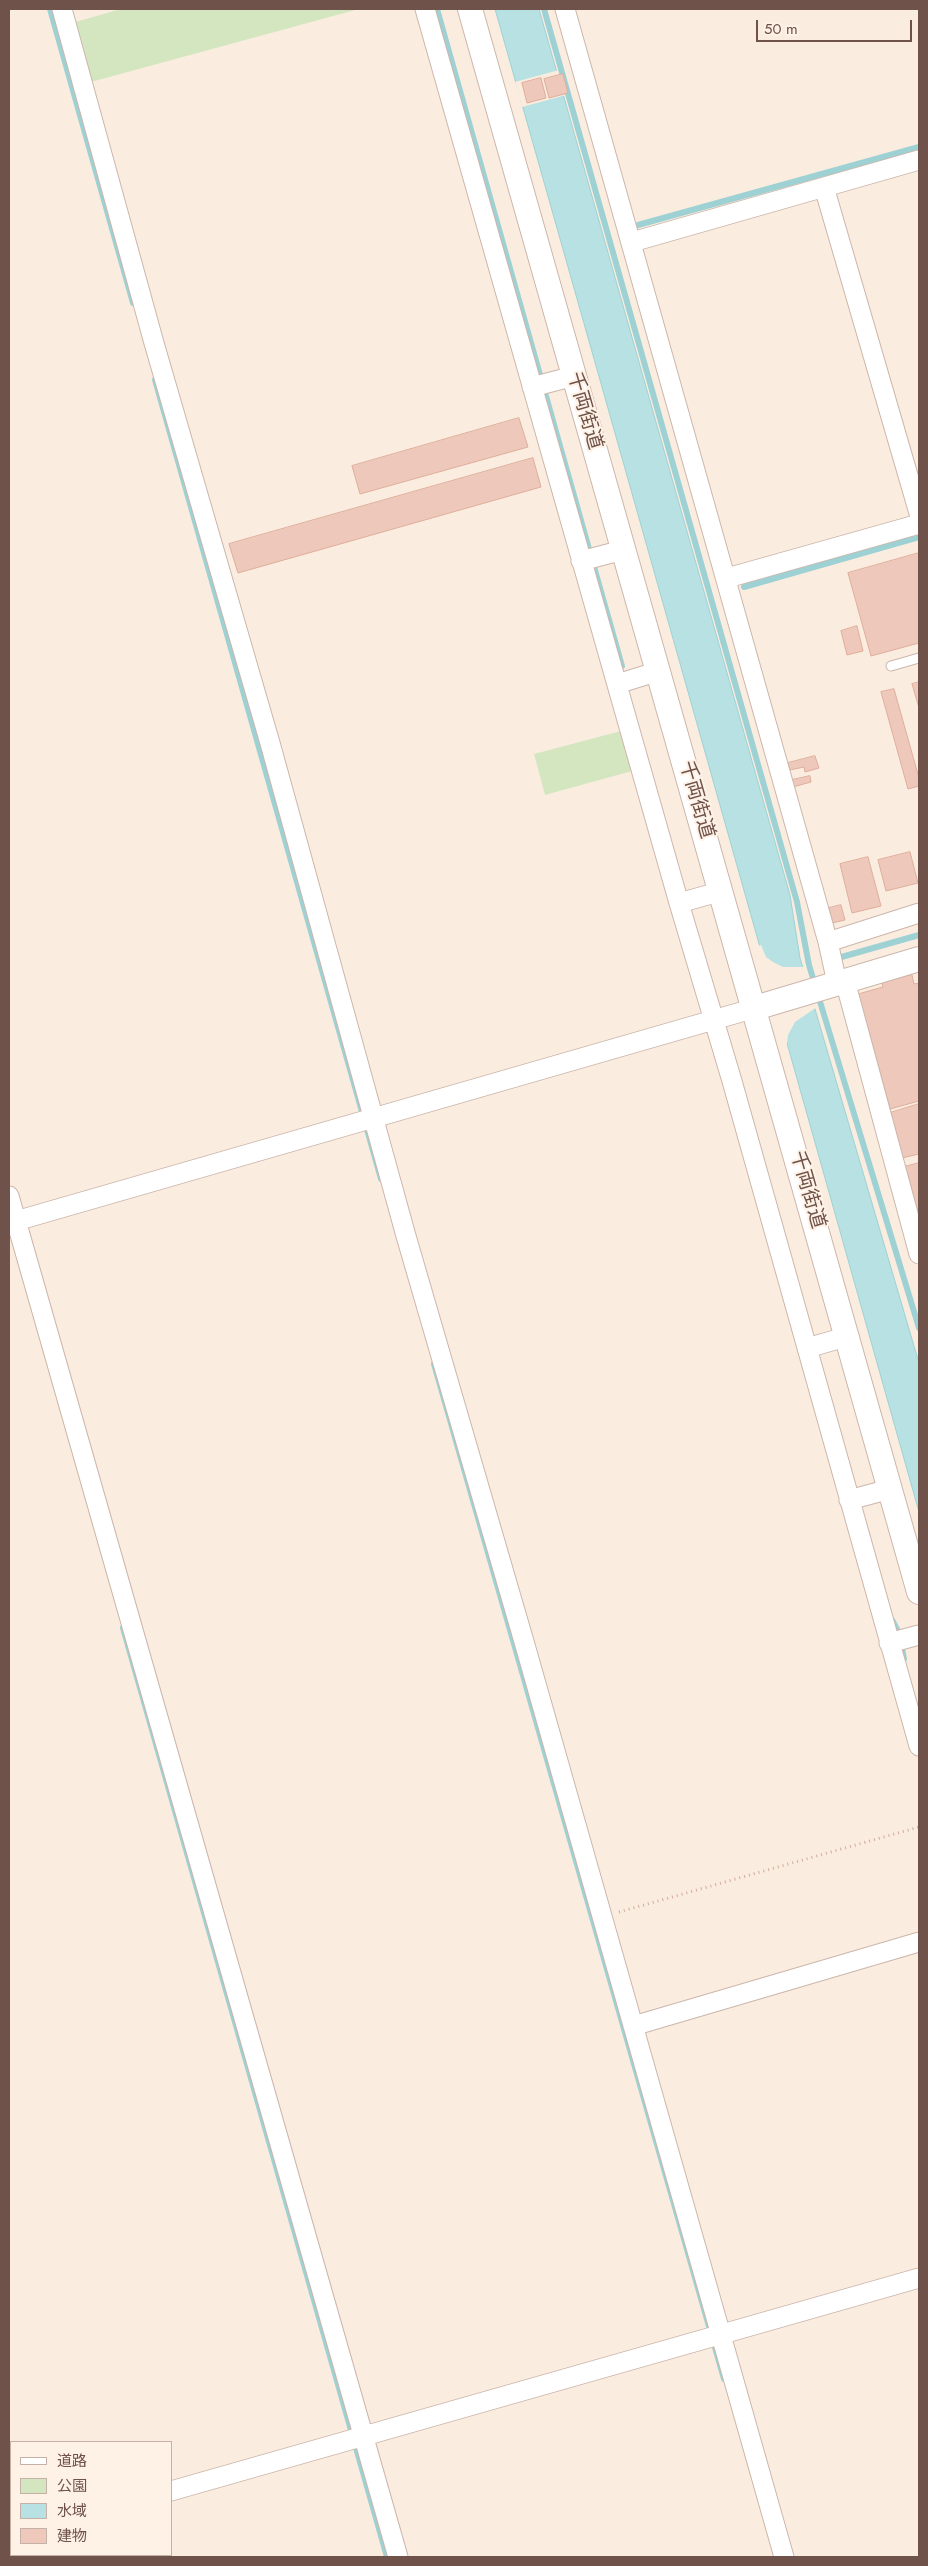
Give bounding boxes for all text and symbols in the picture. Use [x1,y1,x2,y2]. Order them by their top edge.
scale bar [758,10,914,42]
text: 50 m [764,18,798,40]
street label: 千両街道 [561,369,607,453]
street label: 千両街道 [673,758,719,842]
street label: 千両街道 [784,1148,830,1232]
legend [10,2441,172,2556]
text: 道路 [57,2450,87,2472]
text: 公園 [57,2475,87,2497]
text: 水域 [57,2500,87,2522]
text: 建物 [57,2525,87,2547]

